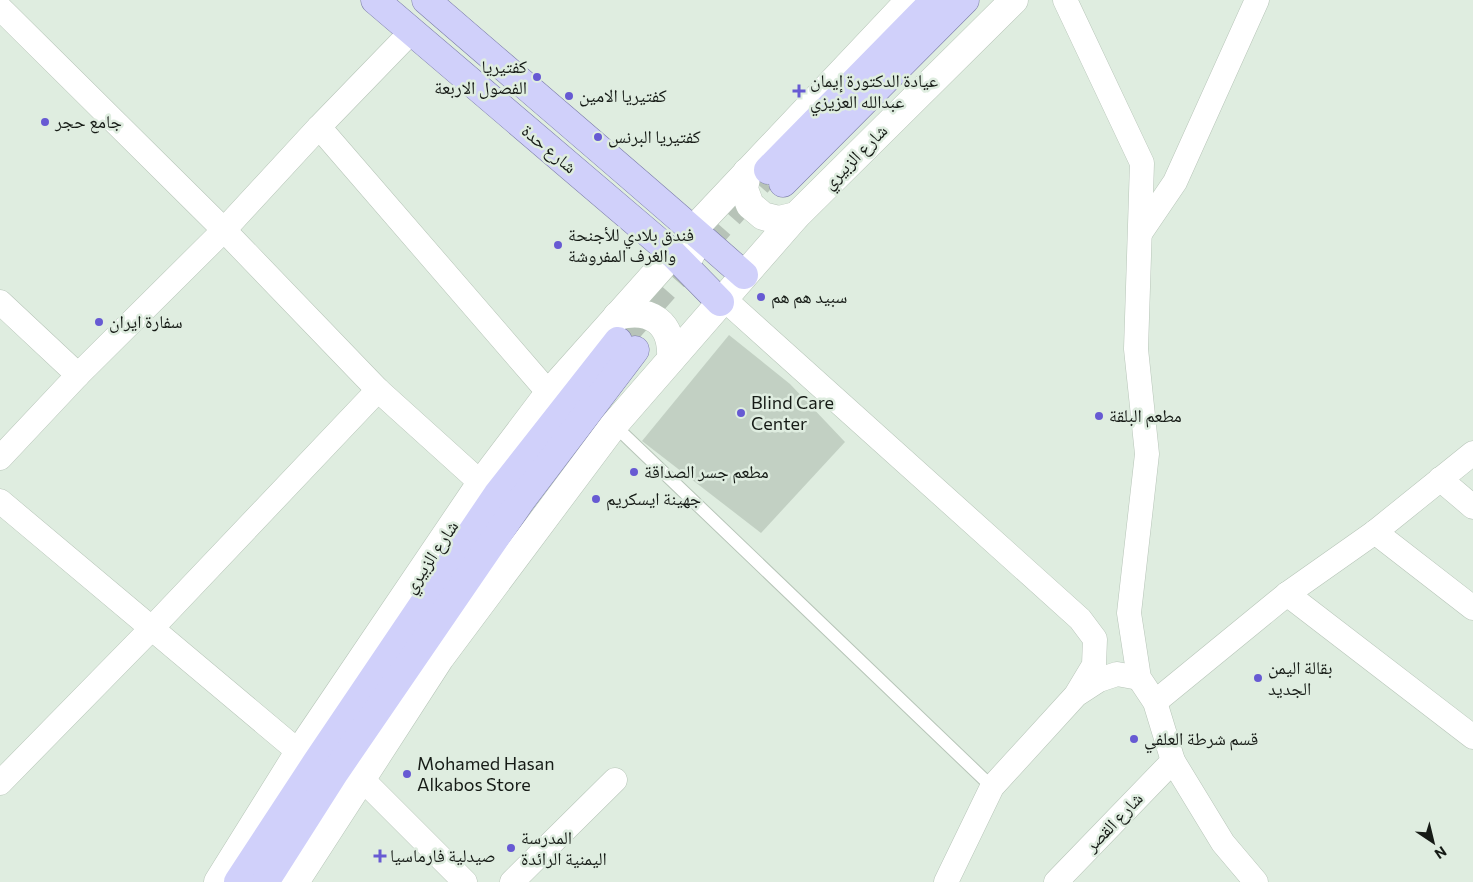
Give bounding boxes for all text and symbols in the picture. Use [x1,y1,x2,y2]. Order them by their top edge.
place label: كفتيريا الفصول الاربعة [434,55,528,99]
place label: عيادة الدكتورة إيمان عبدالله العزيزي [810,69,938,117]
marker: كفتيريا الفصول الاربعة [531,71,543,83]
place label: كفتيريا الامين [579,84,667,107]
marker: عيادة الدكتورة إيمان عبدالله العزيزي [792,84,806,98]
marker: كفتيريا الامين [563,90,575,102]
place label: جامع حجر [54,110,122,134]
marker: جامع حجر [39,116,51,128]
street label: شارع حدة [517,119,582,178]
street label: شارع الزبيري [817,119,895,197]
place label: كفتيريا البرنس [608,125,701,148]
marker: كفتيريا البرنس [592,131,604,143]
place label: فندق بلادي للأجنحة والغرف المفروشة [568,223,694,266]
marker: فندق بلادي للأجنحة والغرف المفروشة [552,239,564,251]
place label: سبيد هم هم [771,285,847,309]
marker: سبيد هم هم [755,291,767,303]
place label: سفارة ايران [109,310,183,333]
marker: سفارة ايران [93,316,105,328]
place label: Blind Care Center [751,391,834,434]
place label: مطعم البلقة [1109,404,1182,428]
marker: Blind Care Center [735,407,747,419]
marker: مطعم البلقة [1093,410,1105,422]
place label: مطعم جسر الصداقة [644,460,769,484]
marker: مطعم جسر الصداقة [628,466,640,478]
place label: جهينة ايسكريم [606,487,701,511]
marker: جهينة ايسكريم [590,493,602,505]
street label: شارع الزبيري [398,516,466,600]
place label: بقالة اليمن الجديد [1268,656,1332,699]
marker: بقالة اليمن الجديد [1252,672,1264,684]
place label: قسم شرطة العلفي [1144,727,1258,754]
marker: قسم شرطة العلفي [1128,733,1140,745]
place label: Mohamed Hasan Alkabos Store [417,752,555,795]
marker: Mohamed Hasan Alkabos Store [401,768,413,780]
street label: شارع القصر [1079,787,1148,857]
north arrow [1408,817,1458,867]
place label: المدرسة اليمنية الرائدة [521,826,607,869]
marker: المدرسة اليمنية الرائدة [505,842,517,854]
text: N [1432,843,1450,863]
place label: صيدلية فارماسيا [390,844,496,866]
marker: صيدلية فارماسيا [374,850,386,862]

